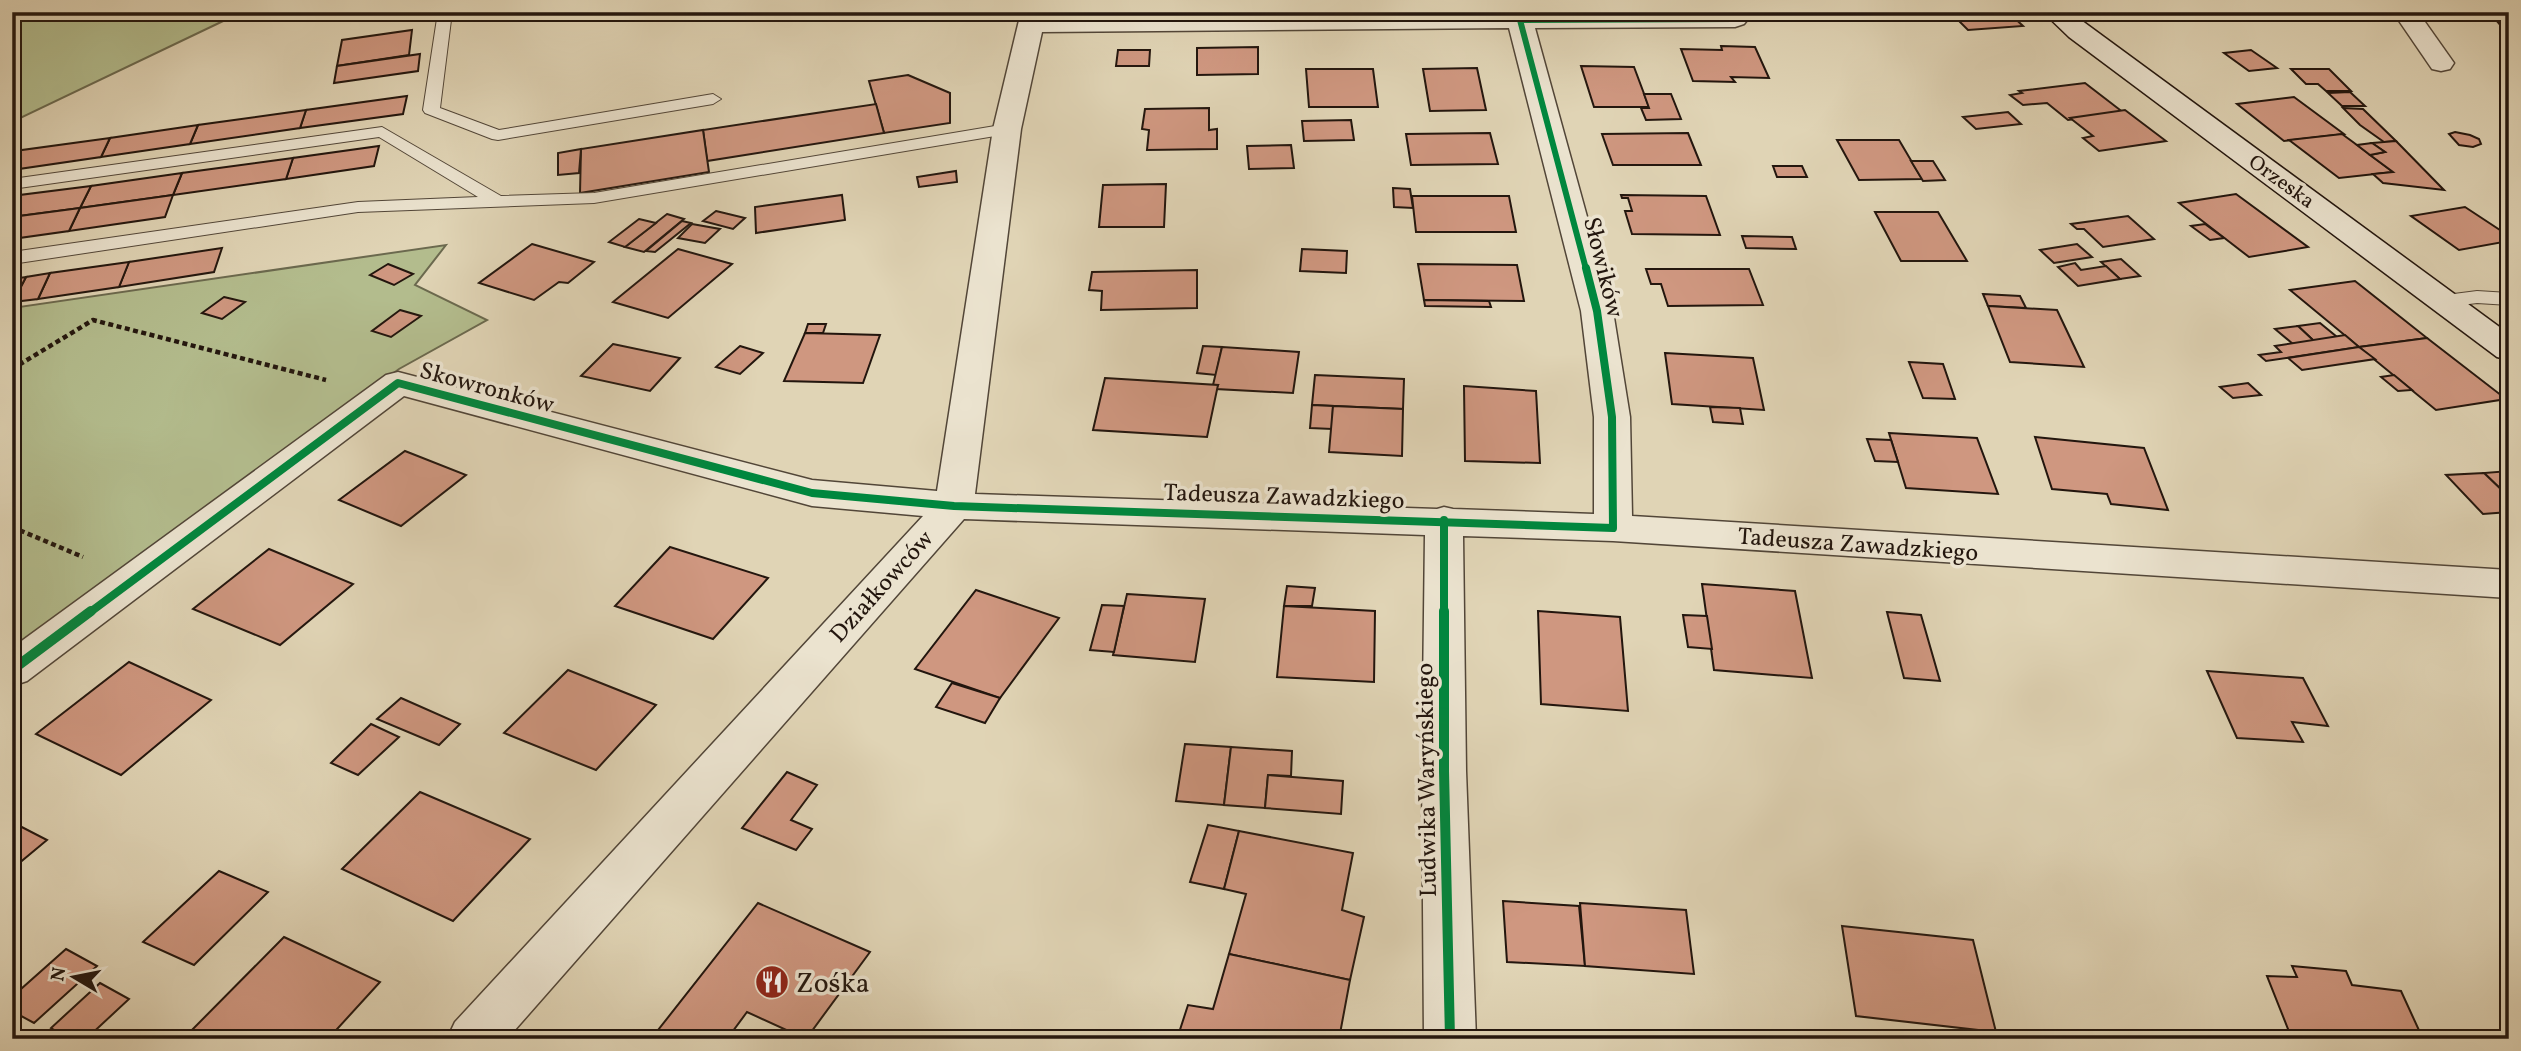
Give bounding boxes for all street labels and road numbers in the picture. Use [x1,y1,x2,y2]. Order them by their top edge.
street label: Orzeska [2242,148,2320,216]
street label: Słowików [1573,214,1631,322]
street label: Skowronków [415,355,558,423]
street label: Tadeusza Zawadzkiego [1163,477,1405,519]
street label: Tadeusza Zawadzkiego [1736,521,1979,571]
street label: Działkowców [823,523,943,651]
street label: Ludwika Waryńskiego [1409,663,1447,897]

